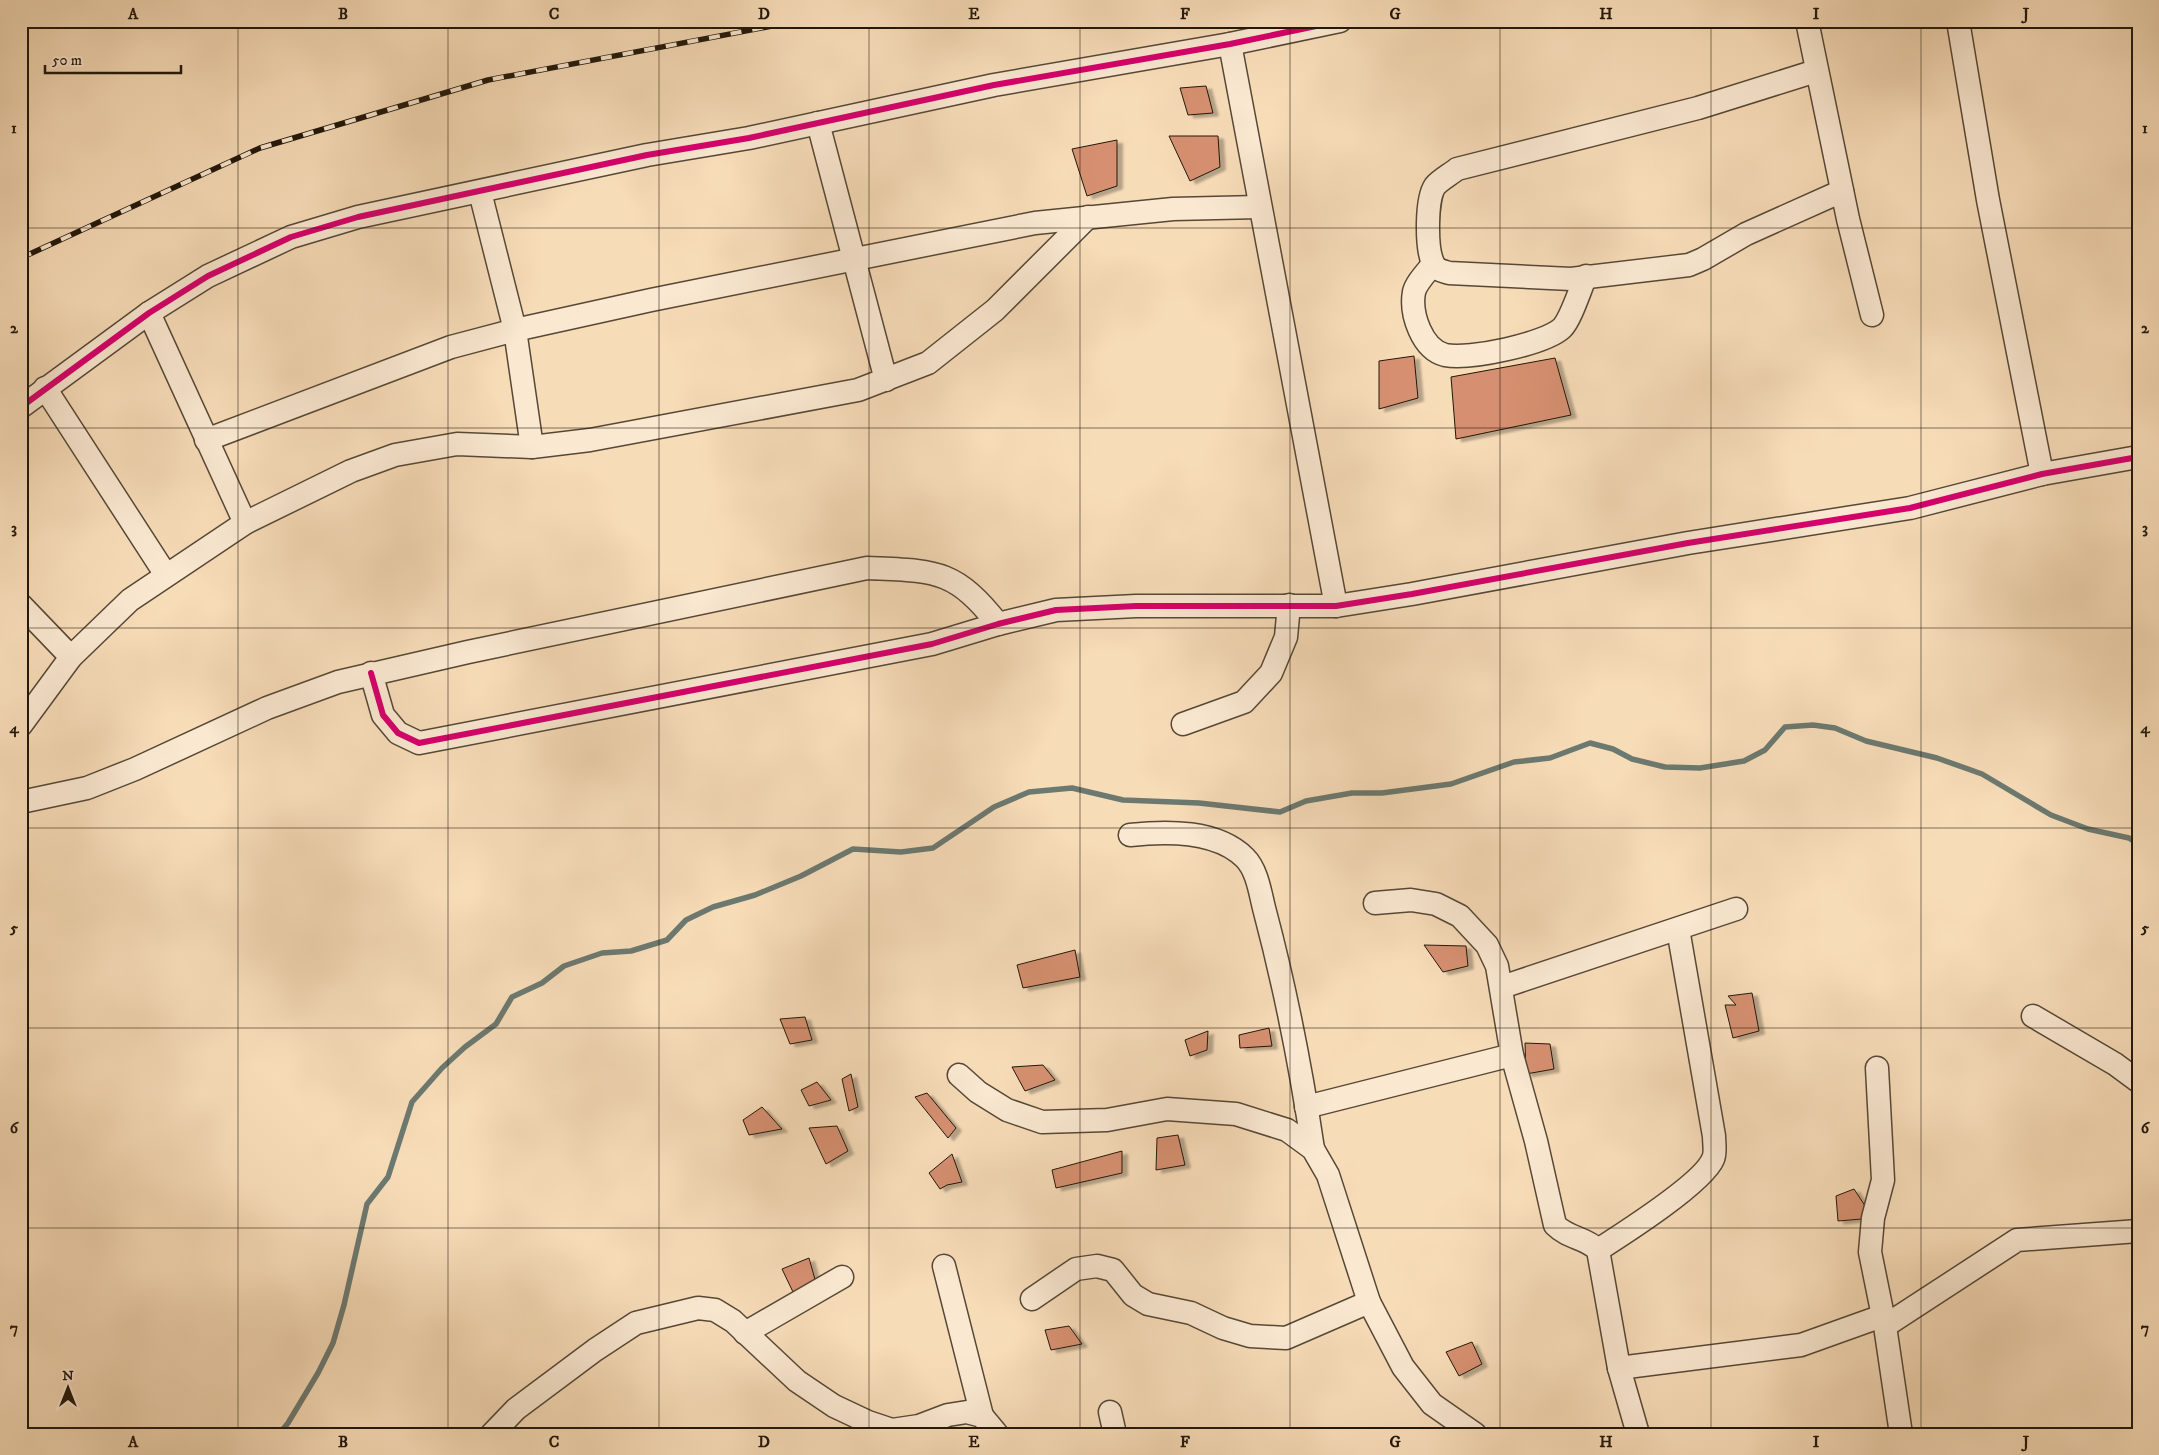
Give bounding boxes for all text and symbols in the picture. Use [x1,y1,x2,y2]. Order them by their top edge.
text: A [127,4,139,24]
text: B [338,4,348,24]
text: C [549,4,559,24]
text: D [758,4,770,24]
text: E [968,4,980,24]
text: F [1180,4,1190,24]
text: G [1389,4,1401,24]
text: H [1599,4,1613,24]
text: I [1813,4,1820,24]
text: J [2021,4,2030,24]
scale bar [45,42,181,74]
text: 50 m [52,51,82,70]
text: 1 [11,118,17,138]
text: 1 [2142,118,2148,138]
text: 2 [10,318,19,338]
text: 2 [2141,318,2150,338]
text: 3 [11,518,17,538]
text: 3 [2142,518,2148,538]
text: 4 [8,718,19,738]
text: 4 [2139,718,2150,738]
text: 5 [9,918,18,938]
text: 5 [2140,918,2149,938]
text: 6 [10,1118,20,1138]
text: 6 [2141,1118,2151,1138]
text: 7 [10,1318,18,1338]
text: 7 [2141,1318,2149,1338]
north arrow [42,1362,92,1412]
text: N [62,1367,74,1385]
text: A [127,1432,139,1452]
text: B [338,1432,348,1452]
text: C [549,1432,559,1452]
text: D [758,1432,770,1452]
text: E [968,1432,980,1452]
text: F [1180,1432,1190,1452]
text: G [1389,1432,1401,1452]
text: H [1599,1432,1613,1452]
text: I [1813,1432,1820,1452]
text: J [2021,1432,2030,1452]

